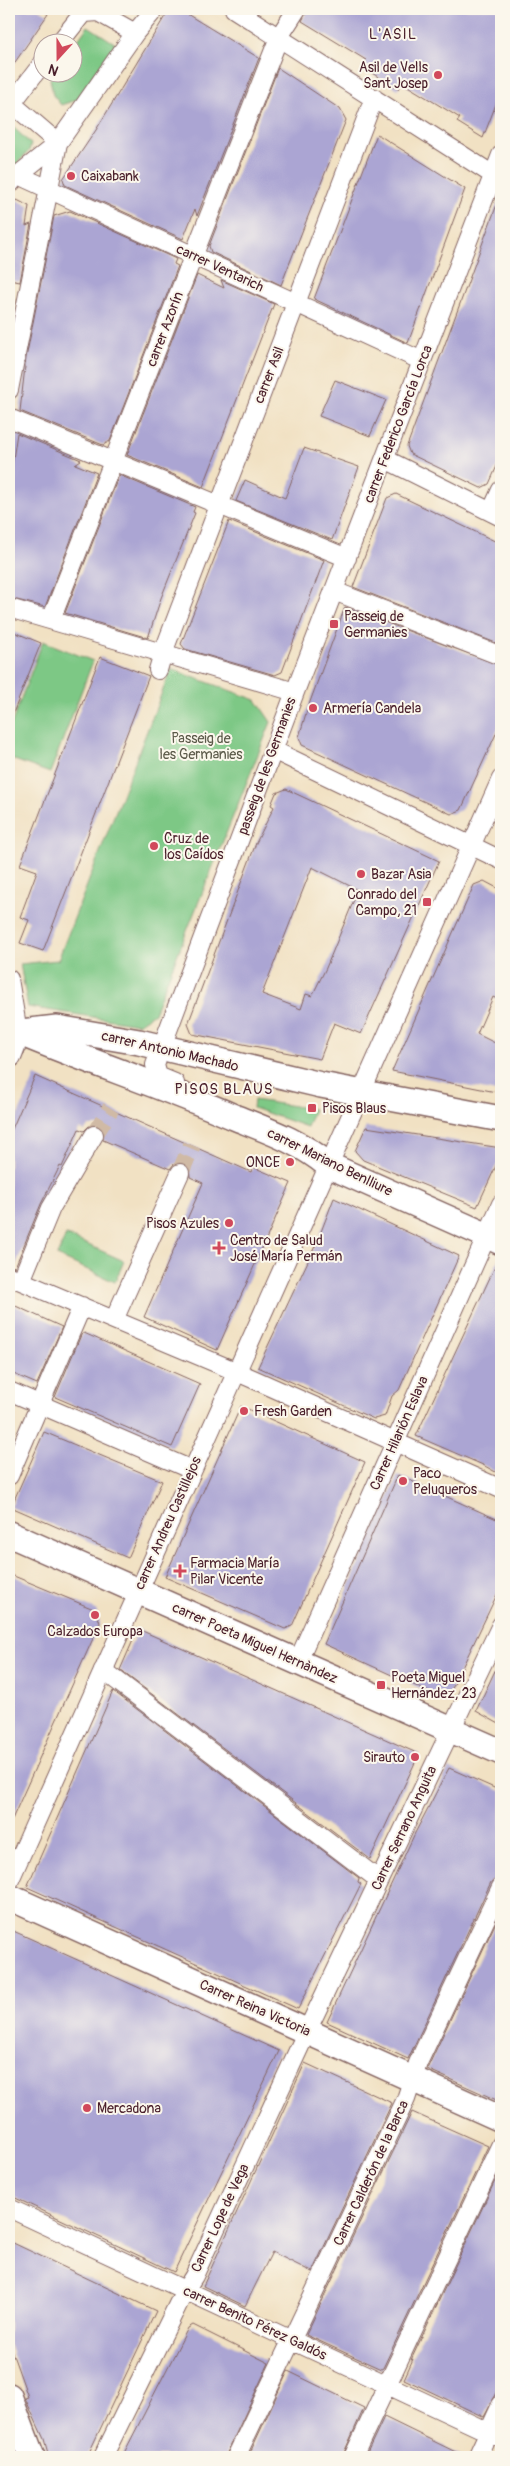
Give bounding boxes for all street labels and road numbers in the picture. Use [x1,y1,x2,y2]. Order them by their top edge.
street label: carrer Ventarich [174,240,266,296]
street label: carrer Azorín [143,289,187,369]
street label: carrer Federico García Lorca [360,343,436,505]
street label: carrer Asil [250,344,288,406]
street label: passeig de les Germanies [234,694,300,837]
street label: carrer Antonio Machado [100,1027,241,1075]
street label: carrer Mariano Benlliure [264,1124,396,1200]
street label: Carrer Hilarión Eslava [366,1373,432,1493]
street label: carrer Andreu Castillejos [131,1453,205,1592]
street label: carrer Poeta Miguel Hernàndez [170,1599,340,1687]
street label: Carrer Serrano Anguita [368,1763,440,1893]
street label: Carrer Reina Victoria [197,1976,313,2040]
street label: Carrer Calderón de la Barca [330,2097,412,2249]
street label: Carrer Lope de Vega [187,2161,253,2275]
street label: carrer Benito Pérez Galdós [181,2282,330,2364]

